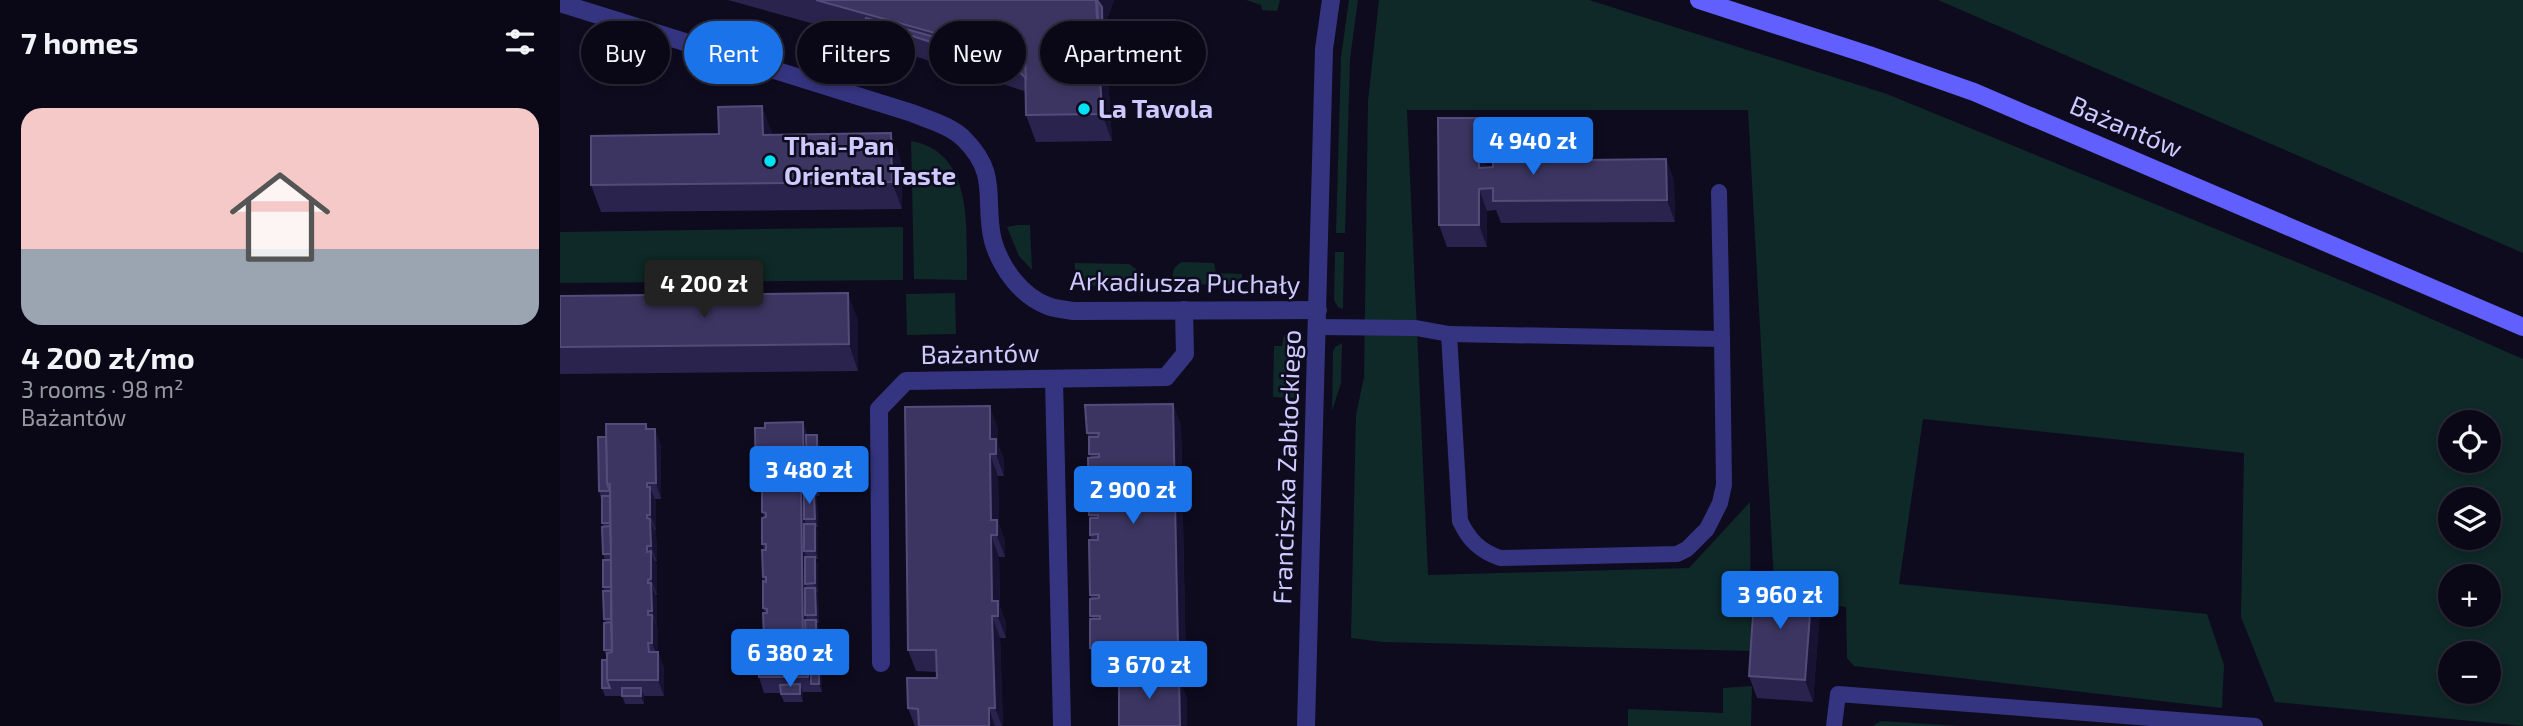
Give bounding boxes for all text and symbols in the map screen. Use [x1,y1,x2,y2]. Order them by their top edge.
chip: Buy [581,21,670,84]
chip: Rent [684,21,783,84]
chip: Filters [797,21,915,84]
chip: New [929,21,1026,84]
chip: Apartment [1040,21,1206,84]
icon: filters [501,23,539,61]
text: 7 homes [21,24,138,60]
street label: Bażantów [2066,88,2187,163]
place label: La Tavola [1098,92,1213,123]
marker: La Tavola [1076,101,1092,117]
pin: 4 940 zł [1461,118,1605,177]
text: 4 940 zł [1489,126,1577,154]
place label: Thai-Pan Oriental Taste [784,129,956,190]
marker: Thai-Pan Oriental Taste [762,153,778,169]
icon: home [217,154,343,280]
pin: 4 200 zł [632,260,776,320]
street label: Arkadiusza Puchały [1069,264,1301,299]
text: 4 200 zł [660,269,748,297]
street label: Franciszka Zabłockiego [1265,329,1306,605]
street label: Bażantów [920,336,1040,369]
text: 4 200 zł/mo [21,339,195,375]
text: 3 rooms · 98 m² [21,375,183,403]
text: Bażantów [21,403,126,431]
map controls [2438,410,2501,704]
button: locate [2438,410,2501,473]
pin: 3 480 zł [737,447,881,506]
text: 3 480 zł [766,455,852,483]
pin: 2 900 zł [1061,466,1205,526]
text: 2 900 zł [1090,475,1176,503]
button: layers [2438,487,2501,550]
button: + [2438,564,2501,627]
pin: 3 960 zł [1708,572,1852,631]
text: 3 960 zł [1738,580,1823,608]
pin: 6 380 zł [718,630,862,689]
text: 6 380 zł [747,638,833,666]
button: − [2438,641,2501,704]
pin: 3 670 zł [1077,642,1221,701]
text: 3 670 zł [1107,650,1191,678]

